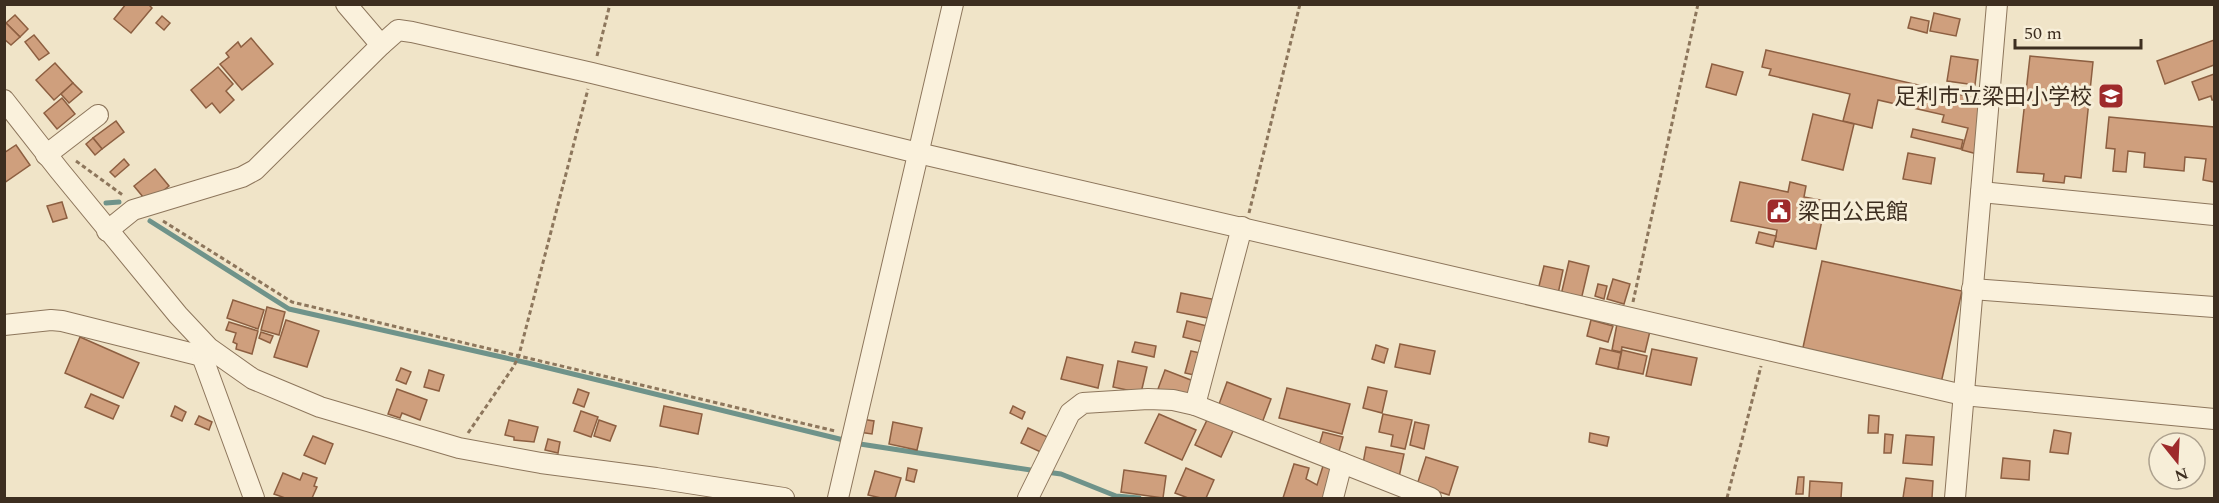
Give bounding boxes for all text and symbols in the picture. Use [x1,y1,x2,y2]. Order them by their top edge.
scale bar [2015,12,2141,50]
text: 50 m [2024,20,2062,47]
place label: 足利市立梁田小学校 [1894,81,2092,114]
school or university icon: 足利市立梁田小学校 [2096,81,2126,111]
public building icon: 梁田公民館 [1764,196,1794,226]
place label: 梁田公民館 [1798,196,1908,229]
north arrow [2147,431,2207,491]
text: N [2171,461,2191,488]

